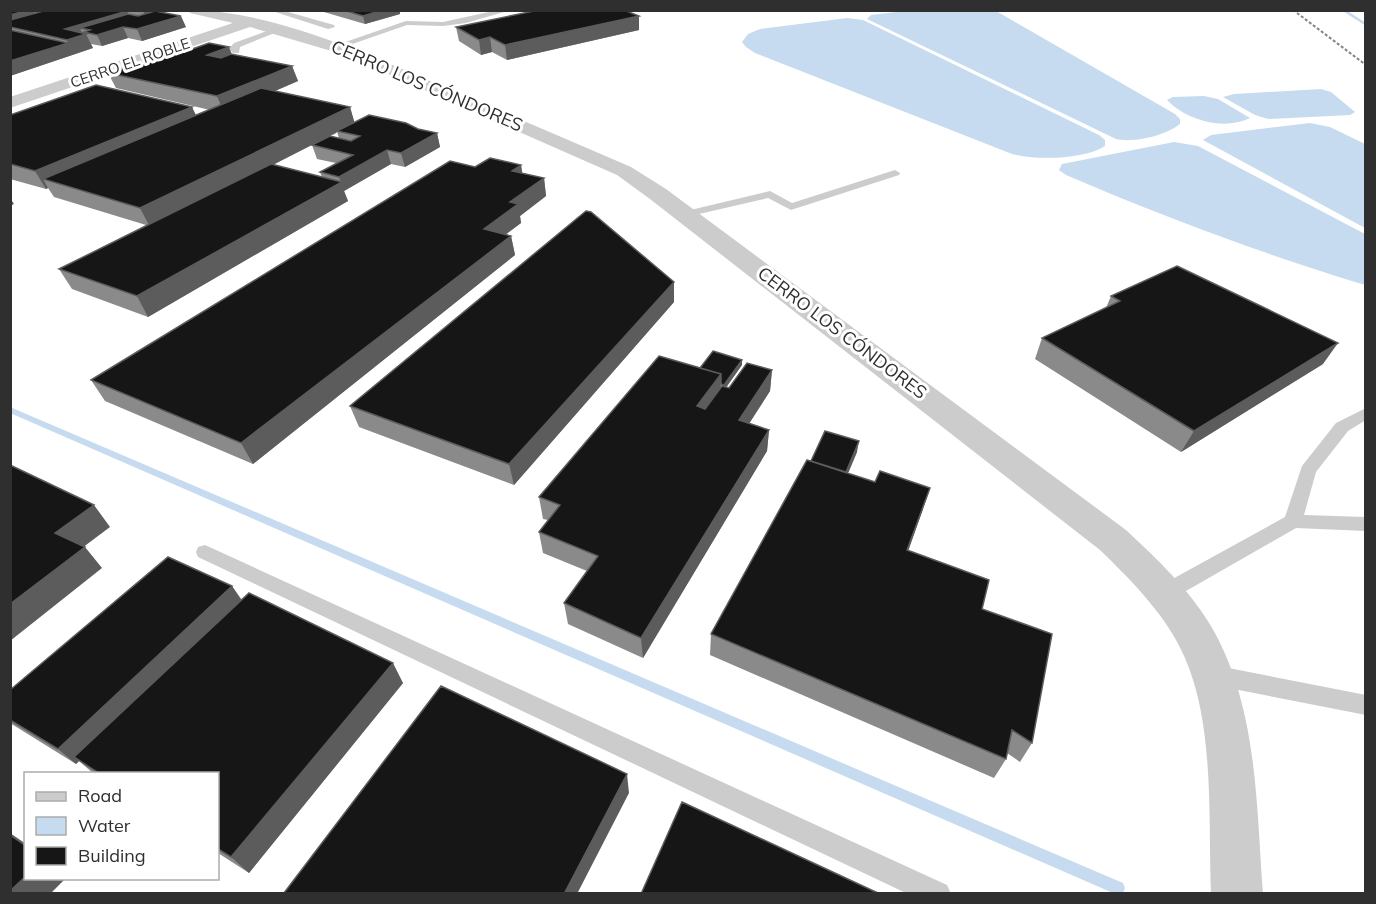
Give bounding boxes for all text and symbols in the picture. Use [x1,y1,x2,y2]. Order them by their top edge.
street label: CERRO EL ROBLE [68,33,192,92]
street label: CERRO LOS CÓNDORES [328,35,526,136]
street label: CERRO LOS CÓNDORES [753,261,931,404]
legend [24,772,219,880]
text: Road [78,784,122,807]
text: Water [78,814,131,837]
text: Building [78,844,146,867]

